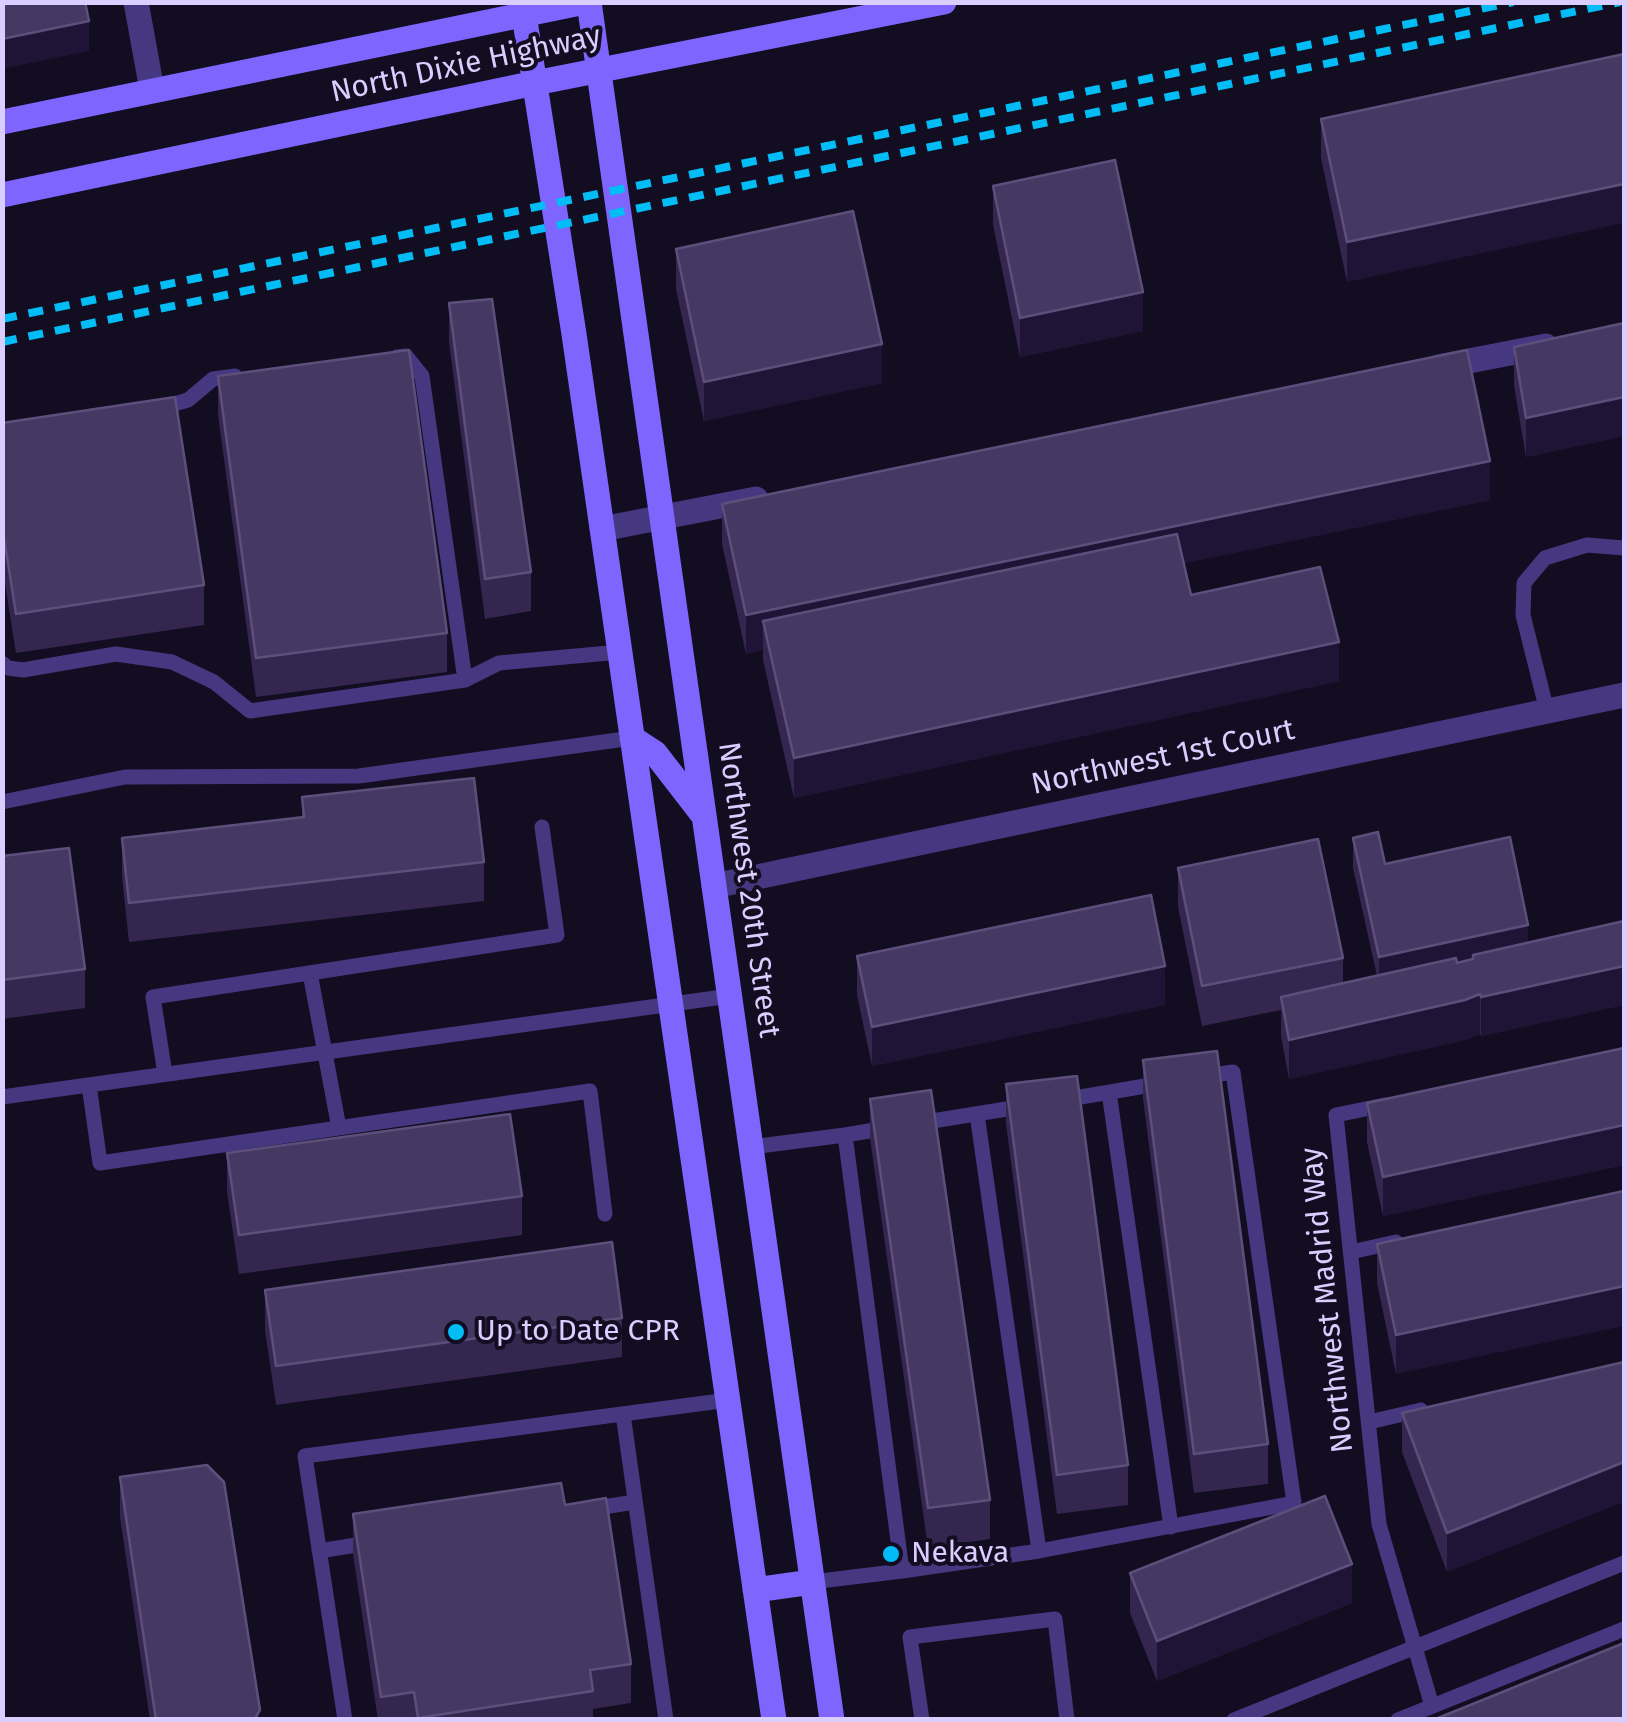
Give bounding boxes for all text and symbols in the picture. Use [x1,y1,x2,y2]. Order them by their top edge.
street label: North Dixie Highway [328,19,604,111]
street label: Northwest 1st Court [1028,713,1298,803]
street label: Northwest 20th Street [709,740,787,1040]
street label: Northwest Madrid Way [1294,1146,1362,1454]
place label: Up to Date CPR [476,1314,680,1350]
marker: Up to Date CPR [445,1321,467,1343]
place label: Nekava [911,1536,1009,1572]
marker: Nekava [880,1543,902,1565]

